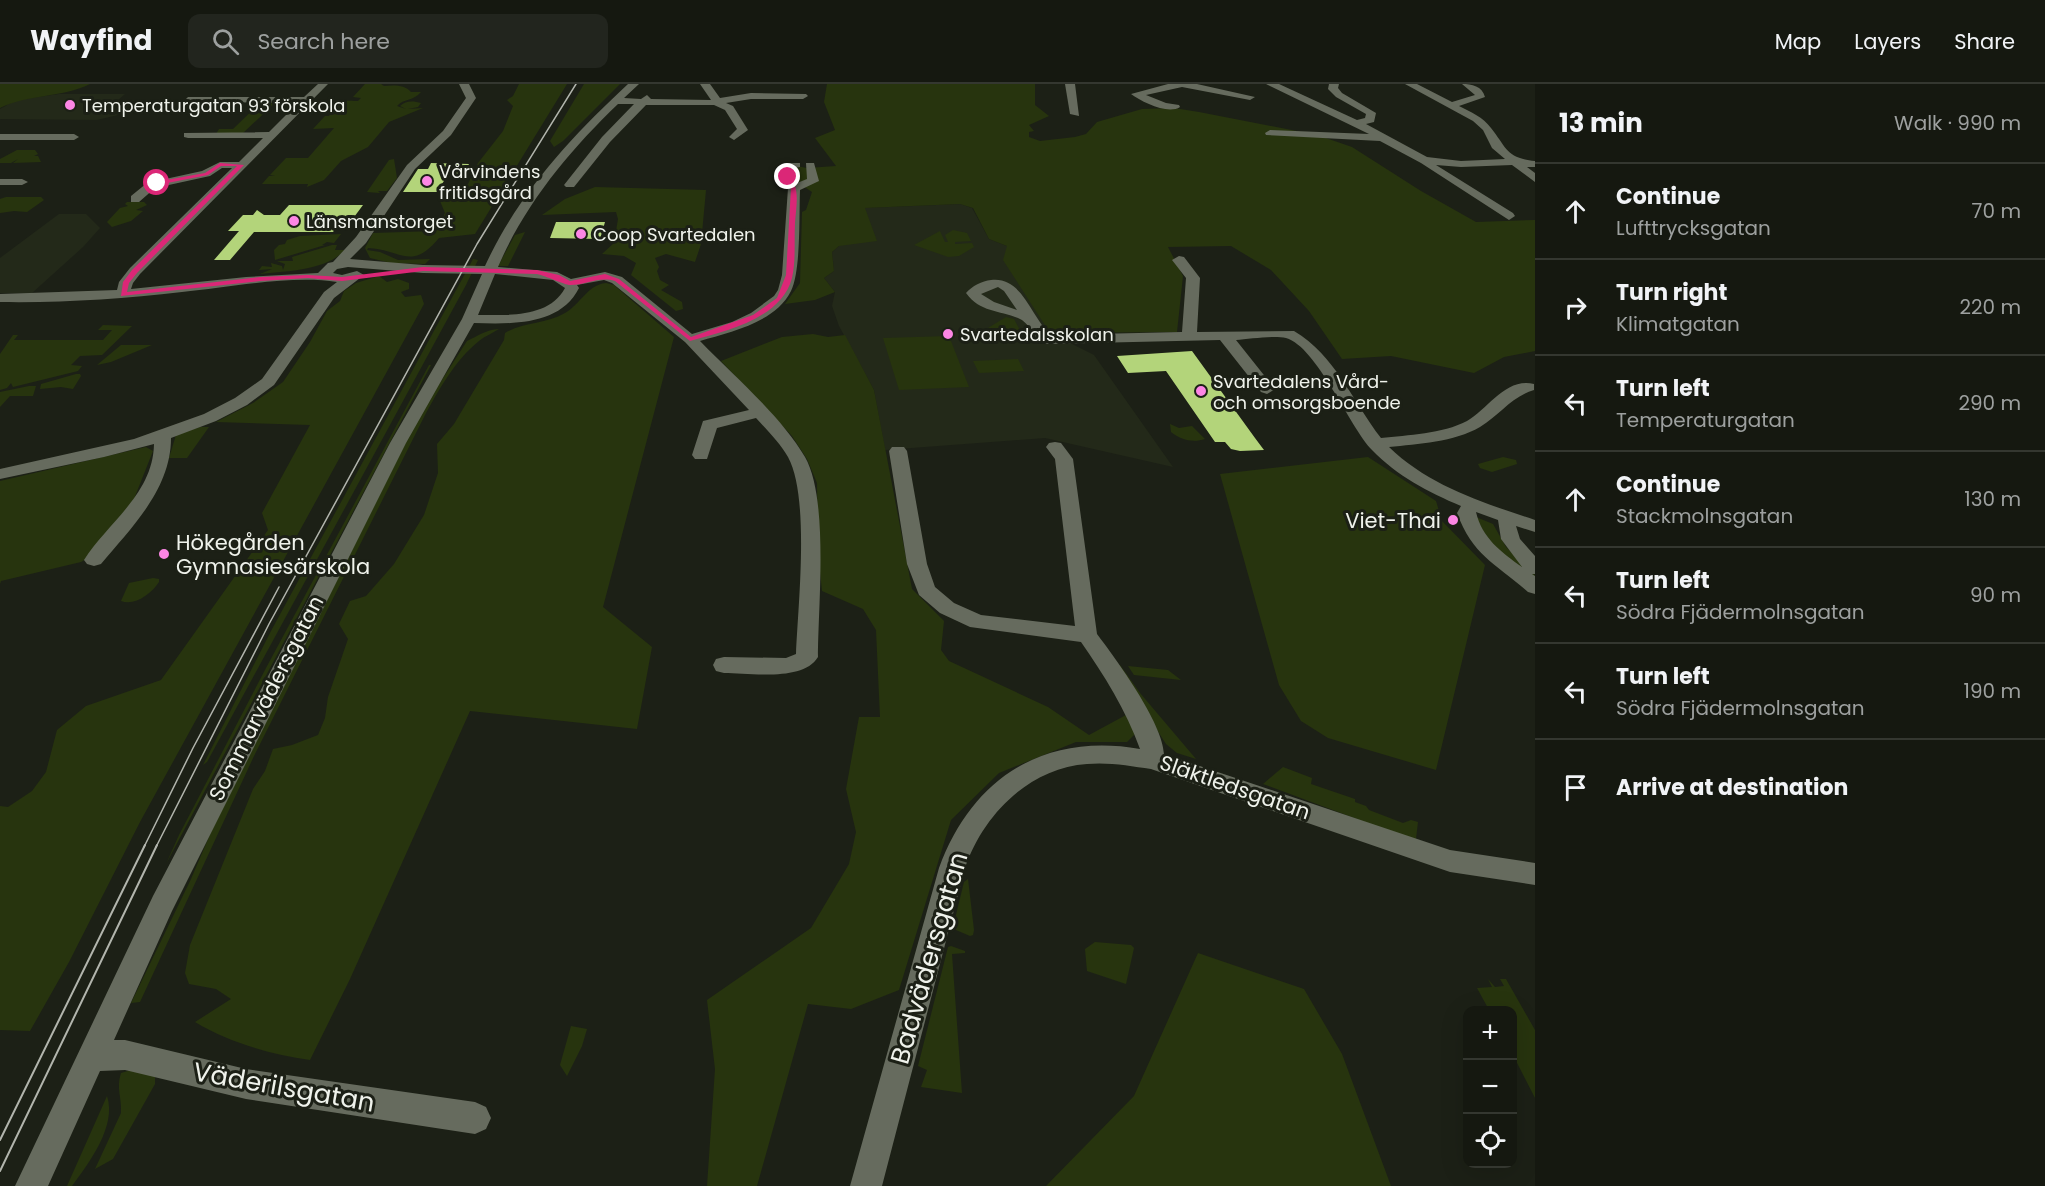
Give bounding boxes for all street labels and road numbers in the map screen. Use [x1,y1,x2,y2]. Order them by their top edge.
street label: Sommarvädersgatan [202,590,330,806]
street label: Släktledsgatan [1156,748,1314,826]
street label: Badvädersgatan [882,848,976,1068]
street label: Väderilsgatan [190,1053,378,1121]

